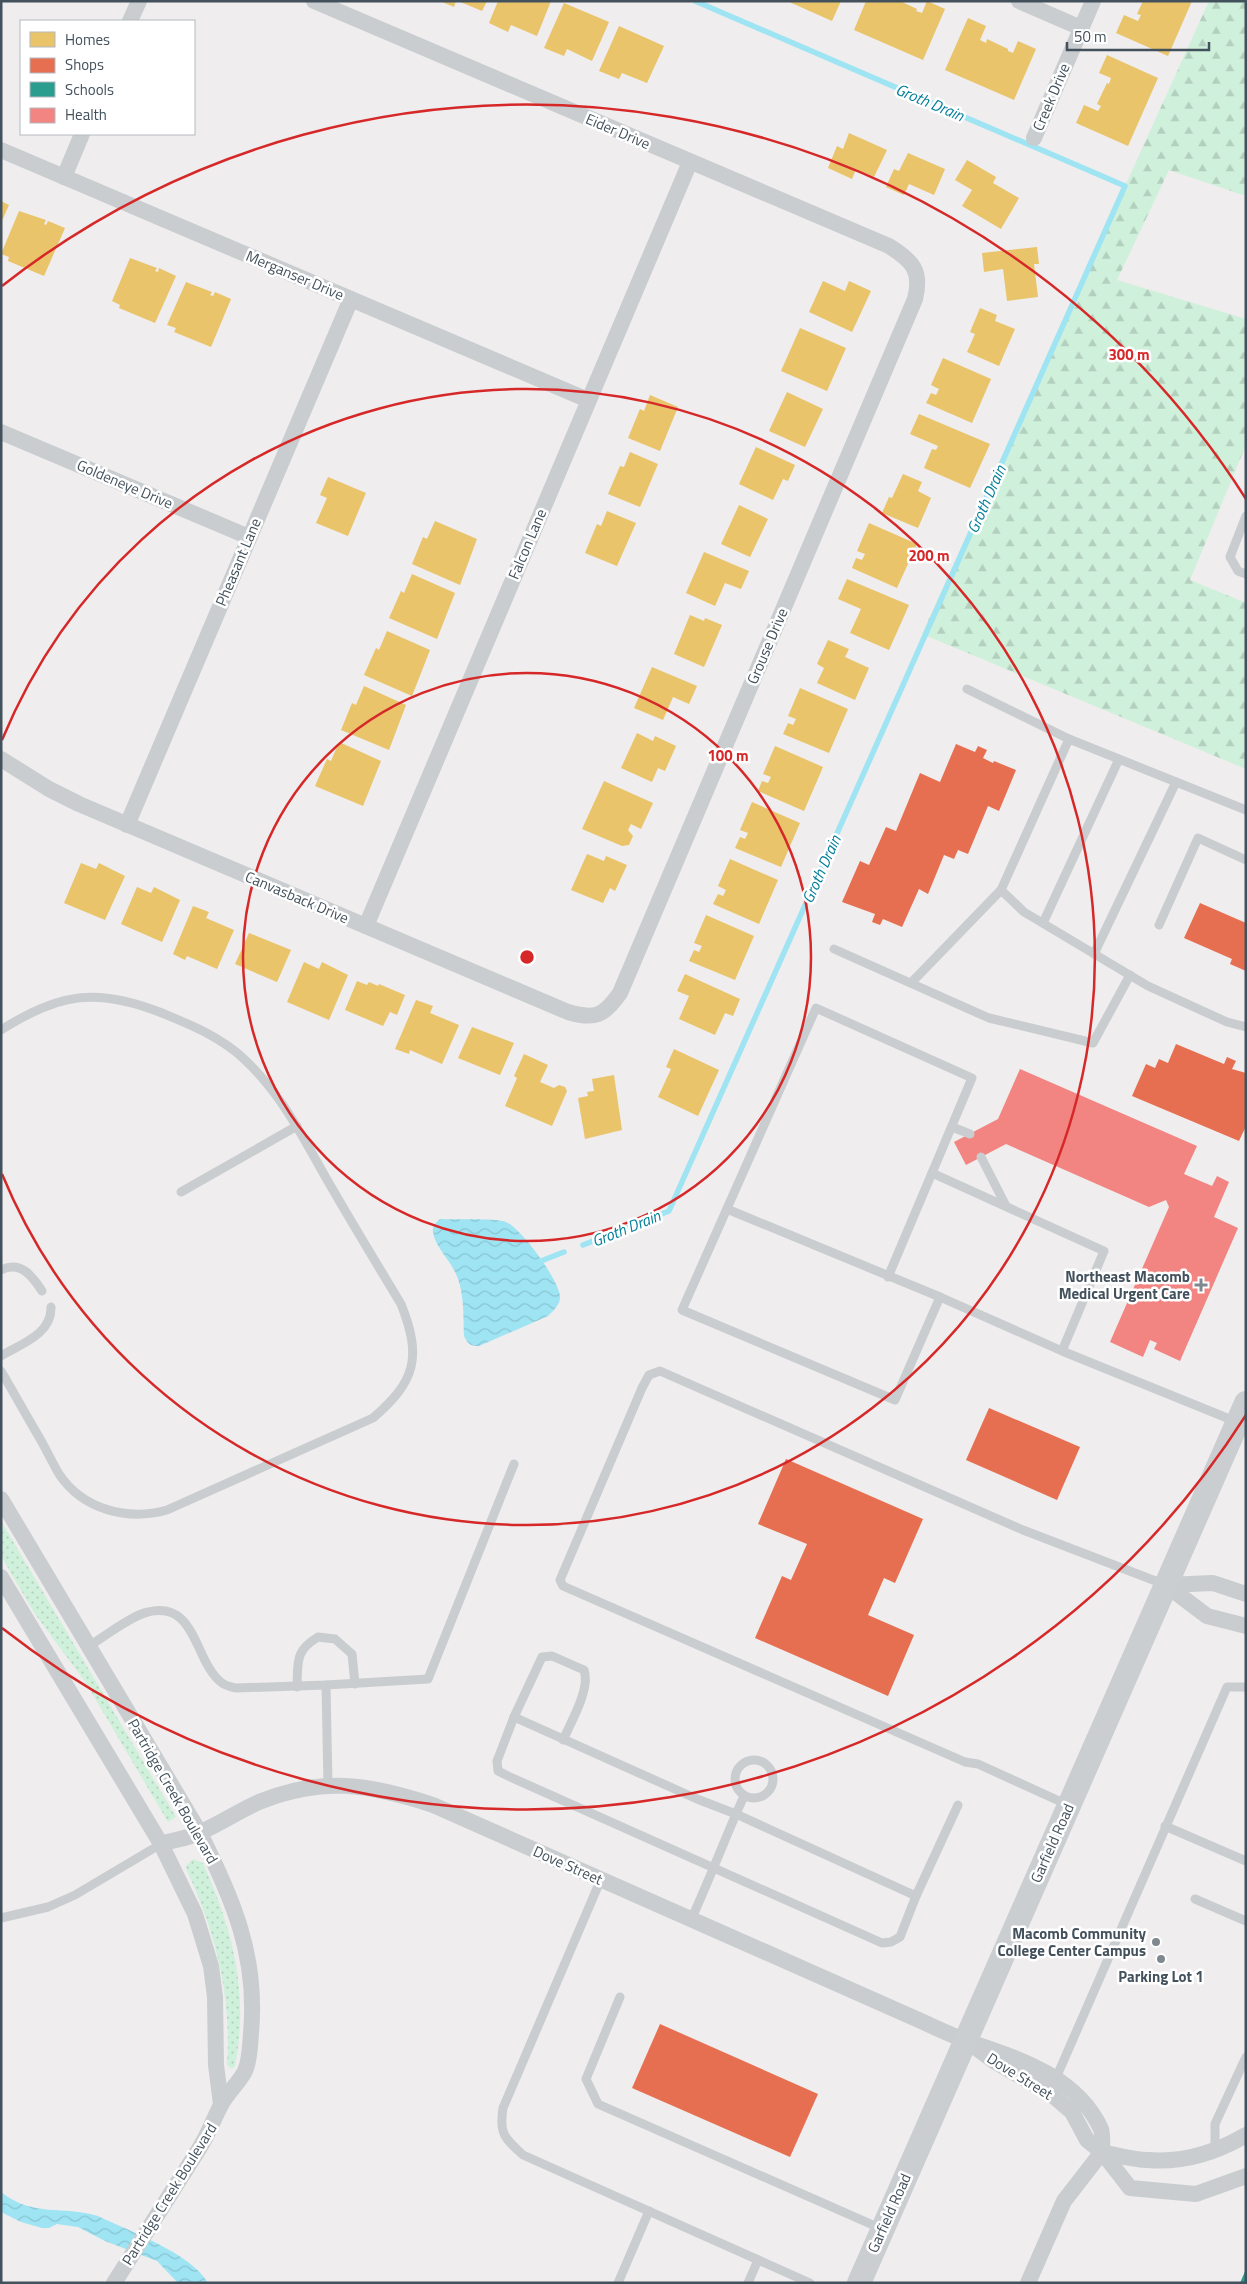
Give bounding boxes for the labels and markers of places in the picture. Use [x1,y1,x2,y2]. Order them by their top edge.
centre of rings [518,948,536,966]
place label: Northeast Macomb Medical Urgent Care [1059,1265,1190,1305]
marker: Northeast Macomb Medical Urgent Care [1194,1278,1208,1292]
place label: Macomb Community College Center Campus [997,1922,1146,1962]
marker: Macomb Community College Center Campus [1150,1936,1162,1948]
marker: Parking Lot 1 [1155,1953,1167,1965]
place label: Parking Lot 1 [1118,1965,1204,1988]

